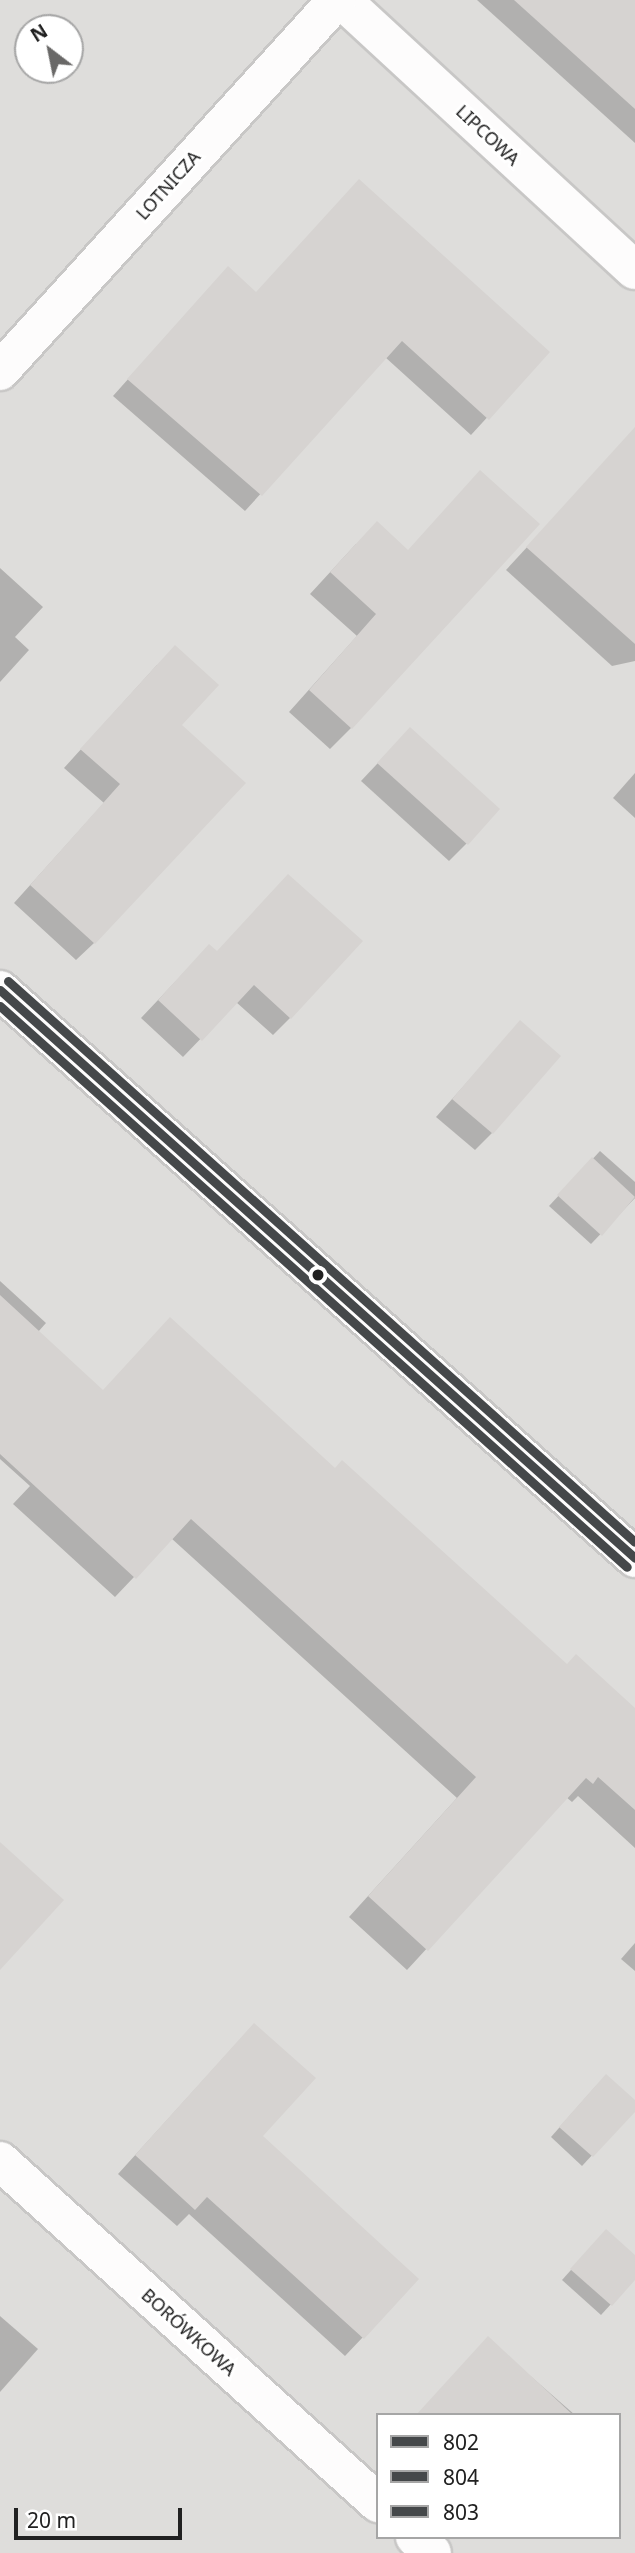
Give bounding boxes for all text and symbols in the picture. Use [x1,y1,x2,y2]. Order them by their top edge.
north arrow [14,14,84,84]
text: N [25,18,52,48]
street label: LIPCOWA [452,100,524,170]
street label: LOTNICZA [131,146,205,224]
unlabelled marker [311,1268,325,1282]
street label: BORÓWKOWA [137,2284,241,2380]
legend [376,2413,621,2539]
text: 802 [443,2428,479,2456]
text: 804 [443,2463,479,2491]
scale bar [18,2494,186,2538]
text: 803 [443,2498,479,2526]
text: 20 m [27,2506,76,2534]

